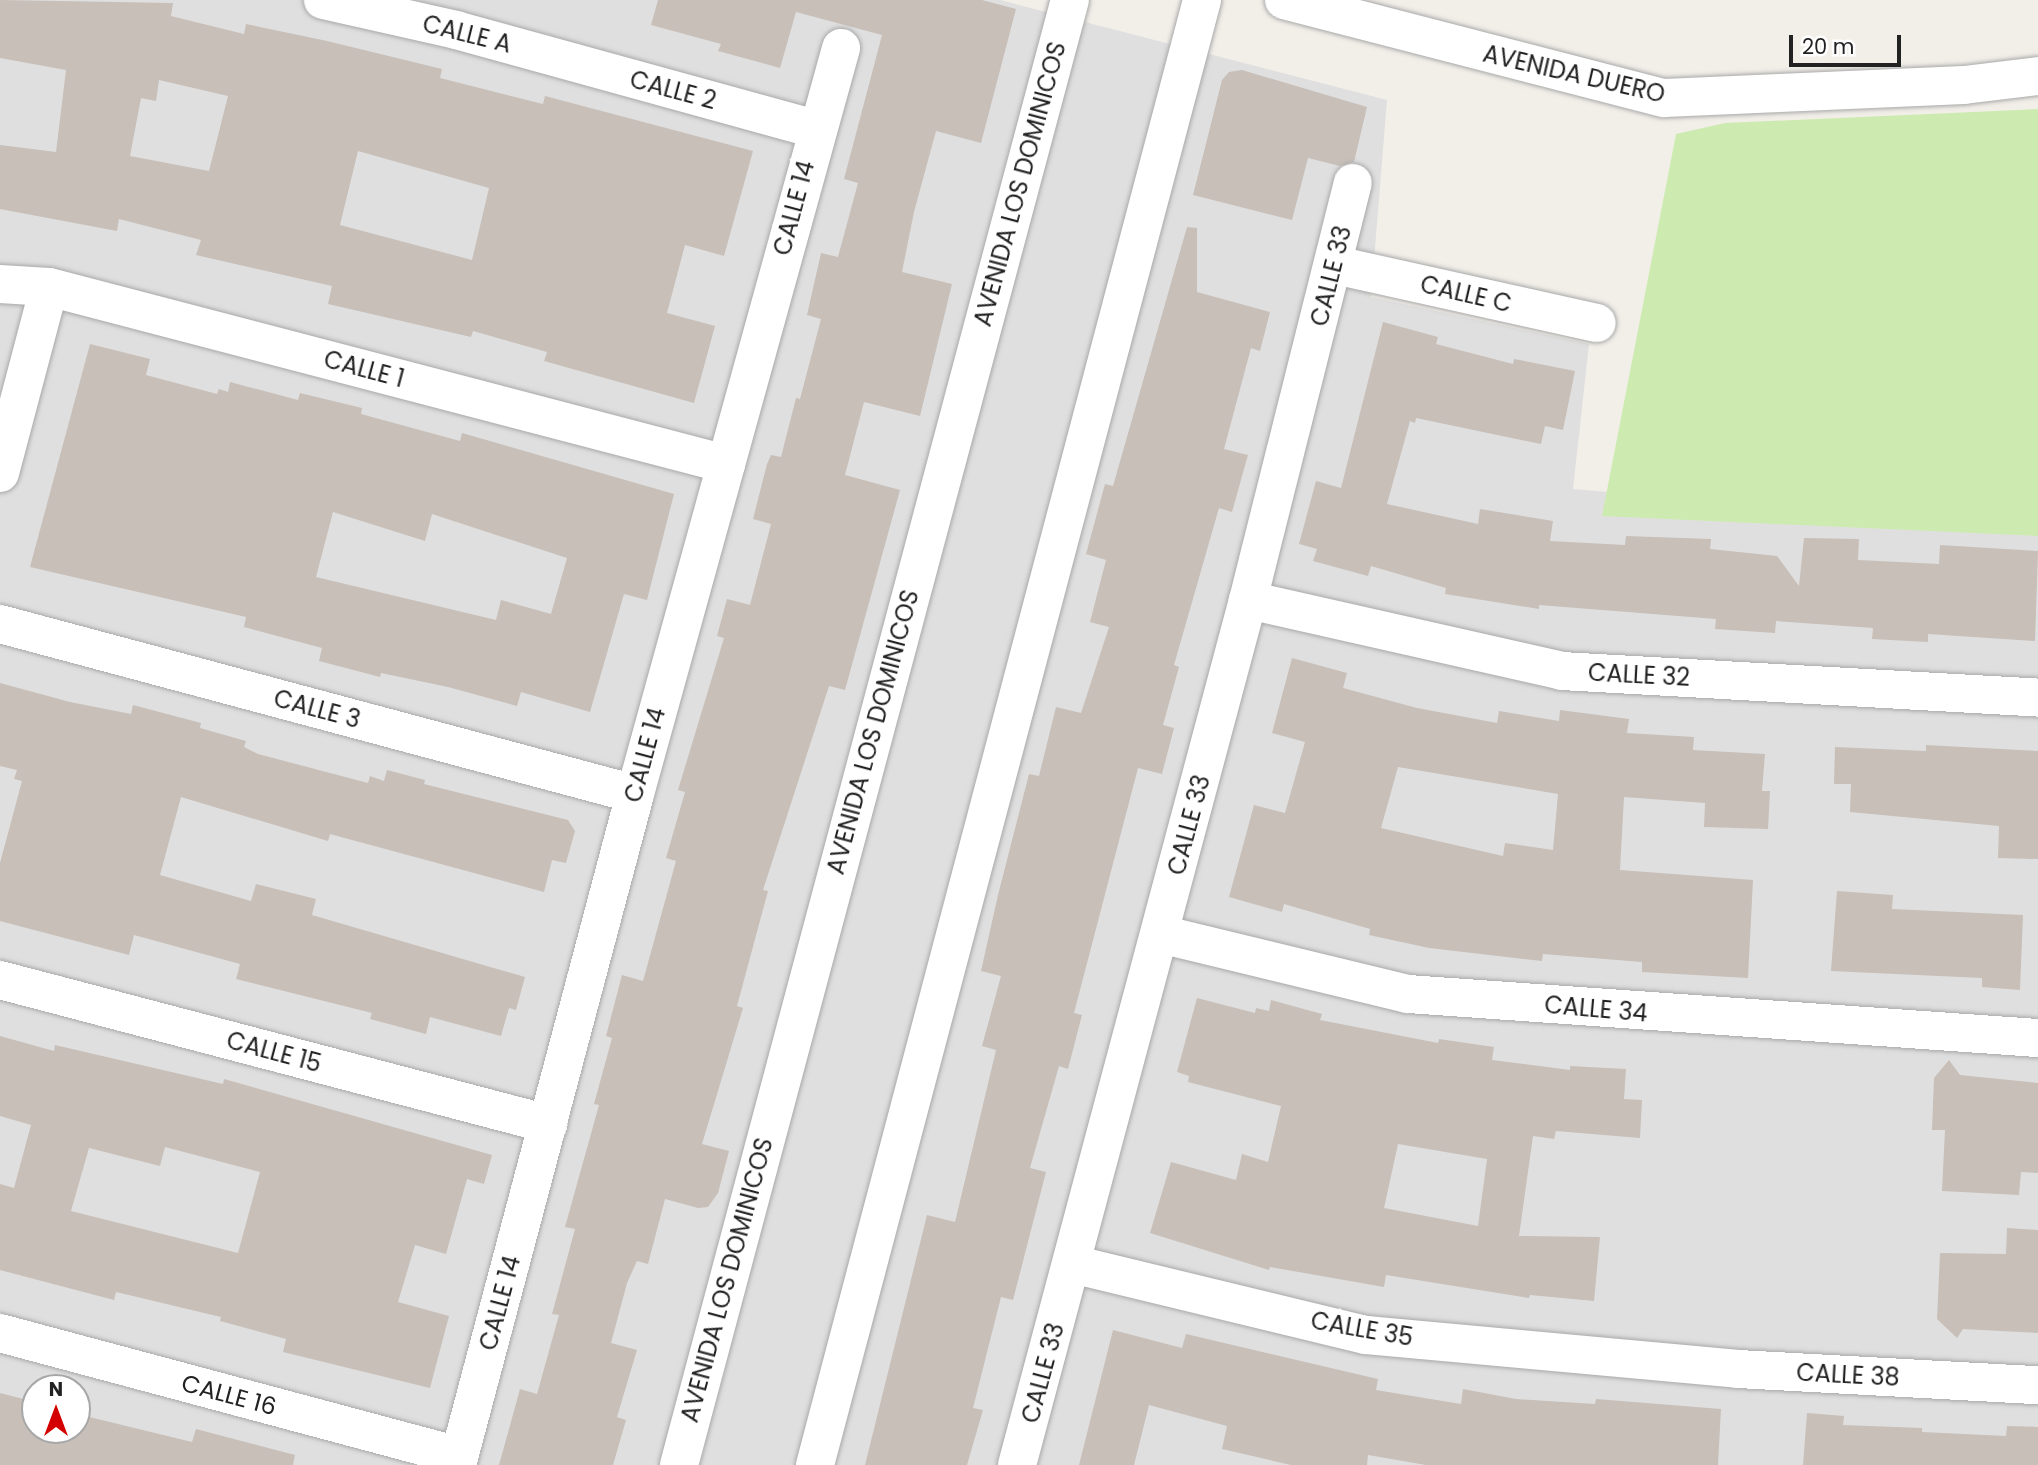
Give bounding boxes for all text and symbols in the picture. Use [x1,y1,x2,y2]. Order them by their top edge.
street label: CALLE A [420,9,514,59]
scale bar [1793,21,1905,65]
text: 20 m [1802,32,1855,61]
street label: AVENIDA LOS DOMINICOS [968,39,1072,329]
street label: AVENIDA DUERO [1480,39,1668,109]
street label: CALLE 2 [627,65,719,115]
street label: CALLE 14 [768,157,820,259]
street label: CALLE 33 [1305,223,1357,329]
street label: CALLE C [1418,270,1514,318]
street label: CALLE 1 [321,344,407,394]
street label: AVENIDA LOS DOMINICOS [821,587,925,877]
street label: CALLE 32 [1587,658,1691,692]
street label: CALLE 3 [271,684,363,734]
street label: CALLE 14 [619,704,671,806]
street label: CALLE 33 [1162,772,1216,878]
street label: CALLE 34 [1543,990,1649,1028]
street label: CALLE 15 [223,1026,325,1078]
street label: AVENIDA LOS DOMINICOS [675,1135,779,1425]
street label: CALLE 14 [474,1252,526,1354]
street label: CALLE 35 [1309,1306,1415,1352]
street label: CALLE 33 [1016,1320,1070,1426]
street label: CALLE 38 [1796,1358,1900,1392]
street label: CALLE 16 [178,1369,280,1421]
north arrow [21,1374,91,1444]
text: N [49,1376,63,1403]

